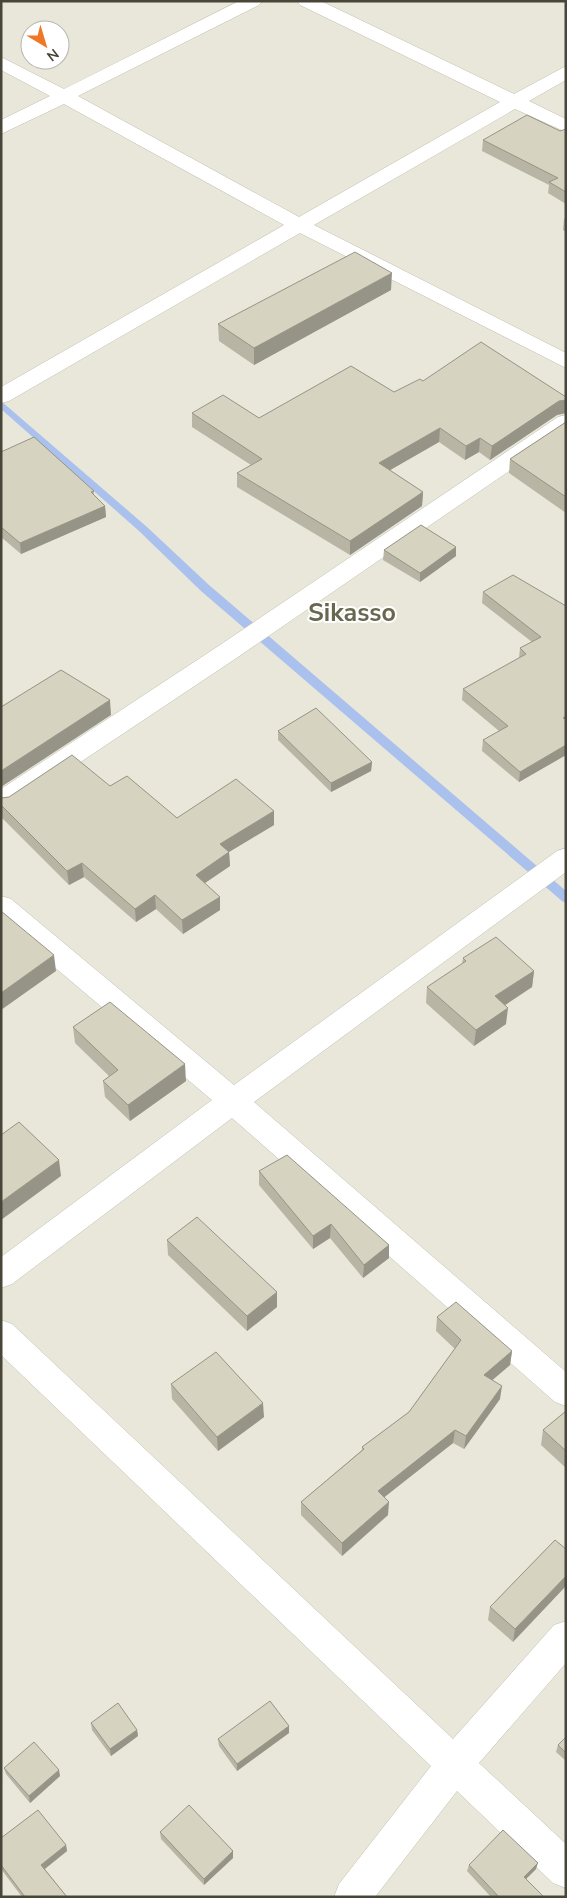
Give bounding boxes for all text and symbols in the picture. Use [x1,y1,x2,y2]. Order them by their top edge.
north arrow [20,20,70,70]
text: N [43,44,63,66]
district label: Sikasso [308,596,396,630]

